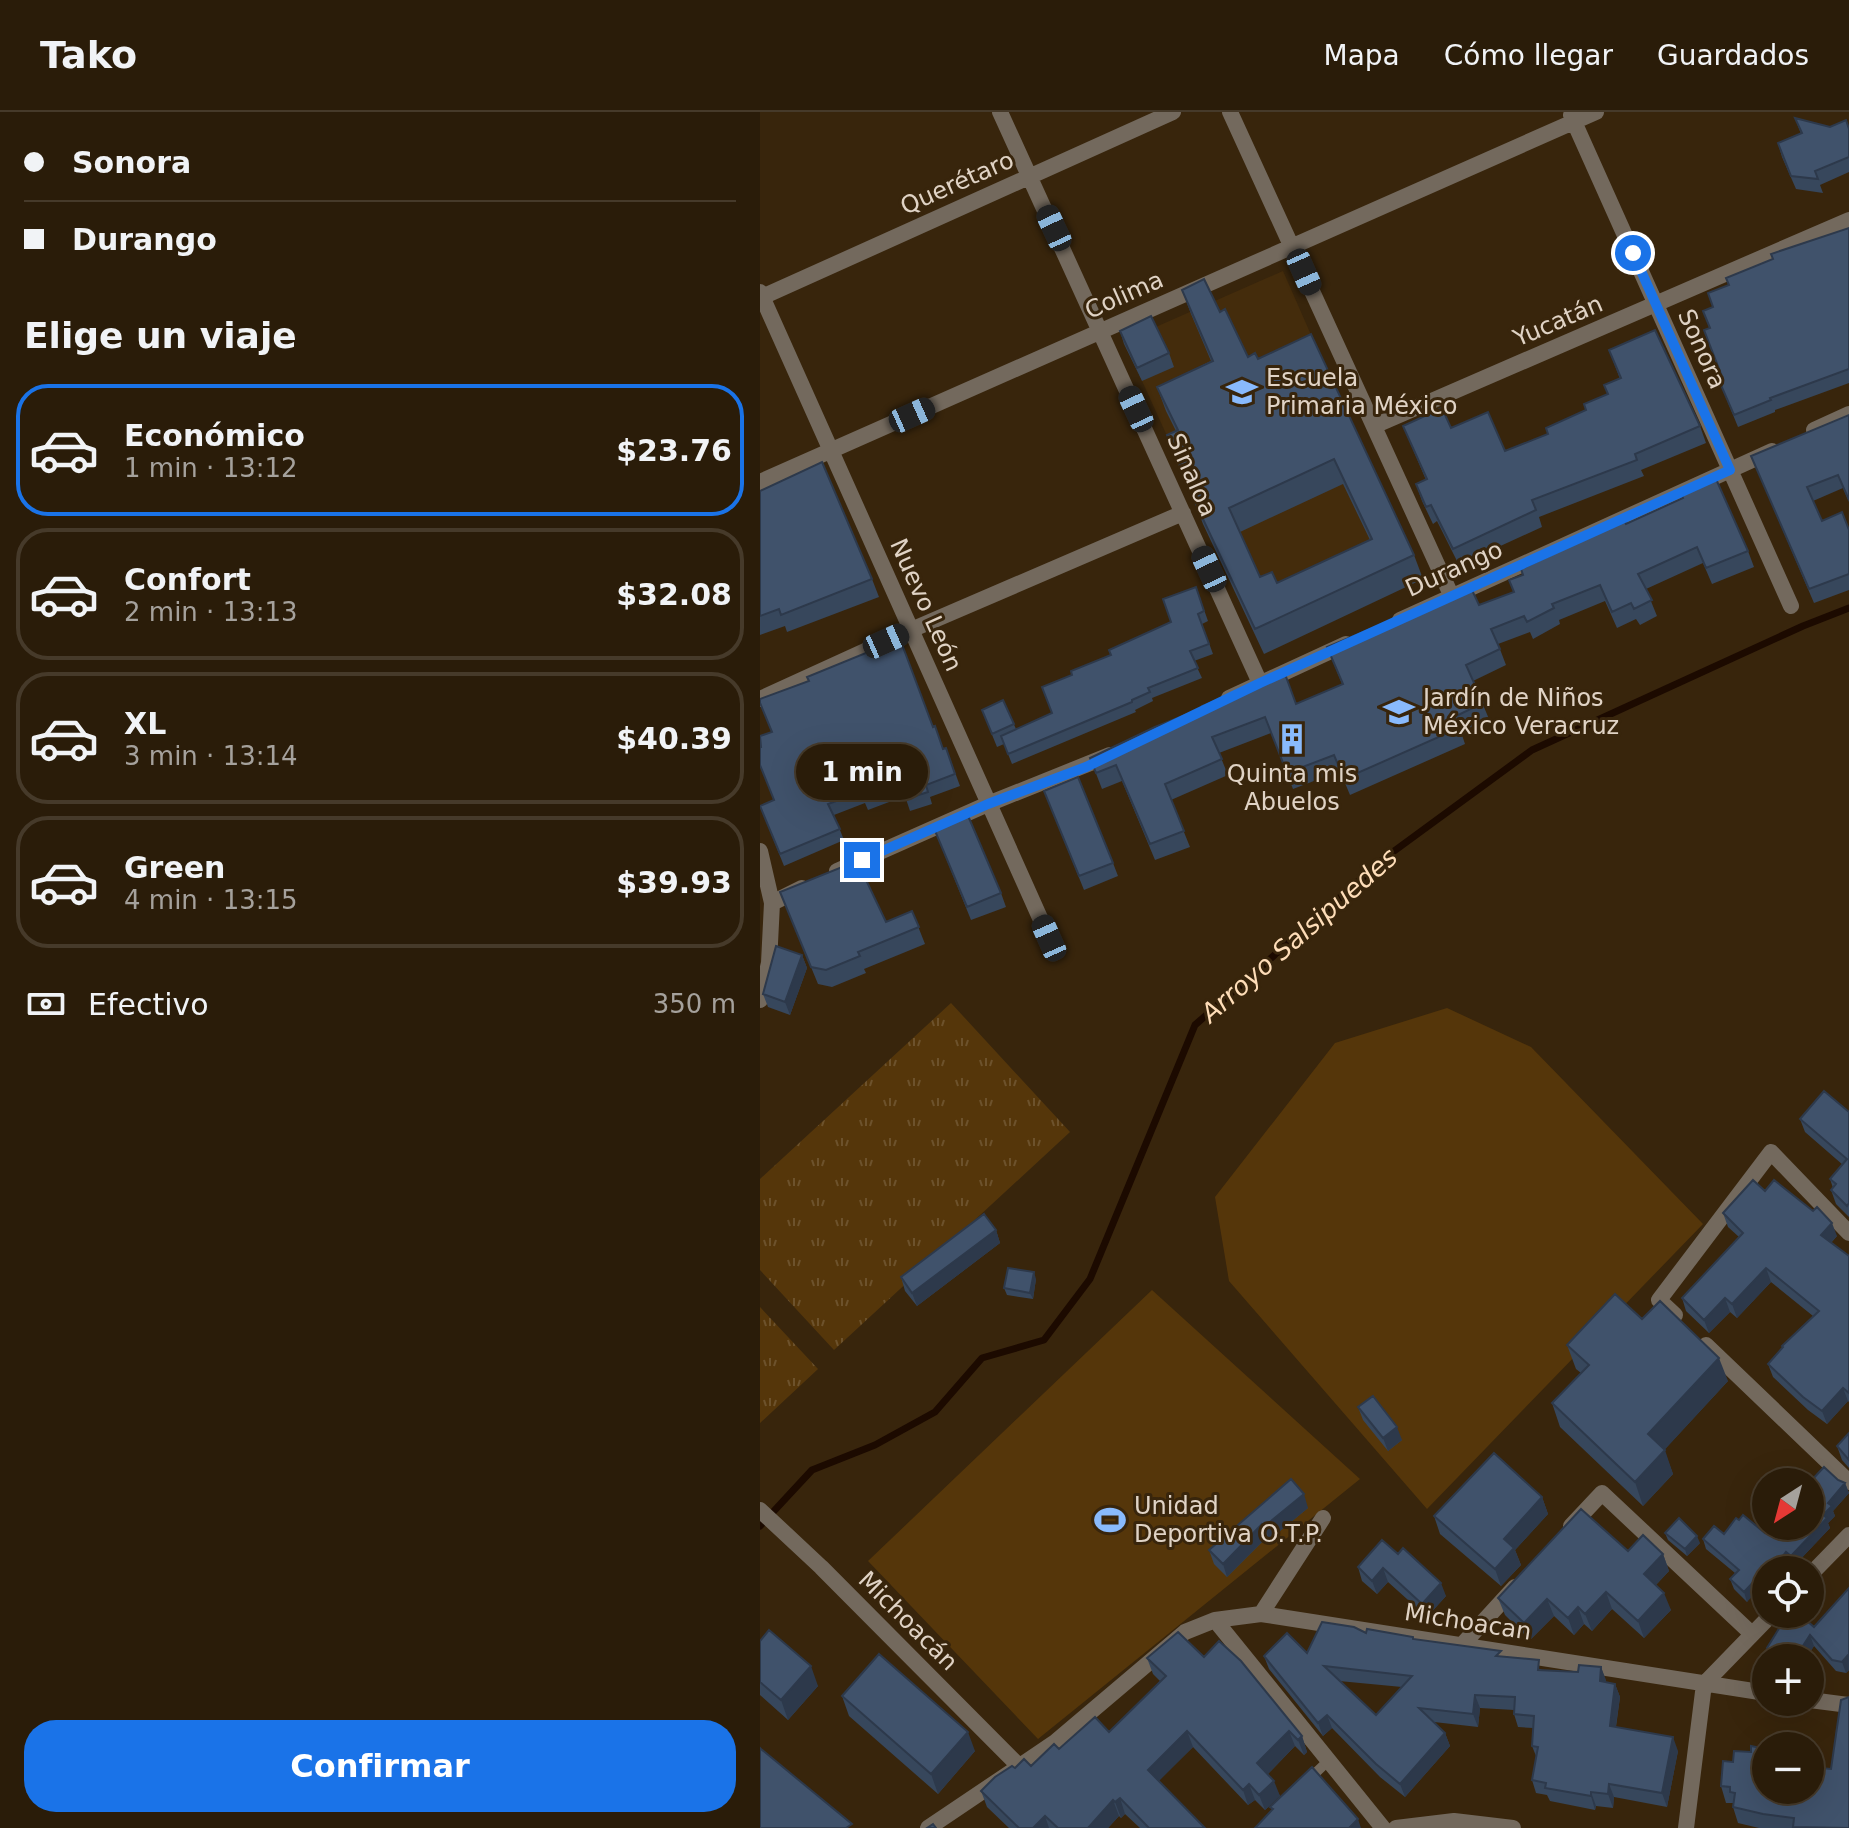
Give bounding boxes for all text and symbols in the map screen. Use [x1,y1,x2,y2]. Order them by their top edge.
text: Tako [40,33,137,77]
text: Mapa [1323,39,1400,72]
text: Cómo llegar [1444,39,1613,72]
text: Guardados [1657,39,1809,72]
text: Sonora [72,145,191,180]
street label: Querétaro [896,146,1018,220]
car [1033,201,1075,255]
text: Durango [72,222,217,257]
route start [1615,235,1651,271]
car [1283,245,1325,299]
street label: Colima [1080,265,1168,325]
street label: Yucatán [1508,290,1607,353]
street label: Sonora [1672,305,1732,393]
text: Elige un viaje [24,315,297,356]
place label: Escuela Primaria México [1266,364,1457,420]
school or university icon: Escuela Primaria México [1225,375,1259,409]
car [1115,382,1157,436]
car [885,394,939,436]
icon: car [28,414,100,486]
text: Económico [124,418,305,453]
street label: Sinaloa [1161,429,1223,521]
text: $23.76 [616,433,732,468]
text: 1 min · 13:12 [124,453,298,483]
street label: Nuevo León [884,534,968,676]
street label: Durango [1401,535,1507,603]
car [1188,542,1230,596]
icon: car [28,558,100,630]
text: Confort [124,562,251,597]
text: $32.08 [616,577,732,612]
text: 2 min · 13:13 [124,597,298,627]
car [859,620,913,662]
place label: Jardín de Niños México Veracruz [1421,684,1619,740]
school or university icon: Jardín de Niños México Veracruz [1382,695,1416,729]
icon: car [28,702,100,774]
text: XL [124,706,166,741]
text: $40.39 [616,721,732,756]
building icon: Quinta mis Abuelos [1275,722,1309,756]
text: 3 min · 13:14 [124,741,298,771]
callout: 1 min [796,744,928,800]
text: 1 min [821,757,903,787]
place label: Quinta mis Abuelos [1227,760,1357,816]
route end [844,842,880,878]
water label: Arroyo Salsipuedes [1193,842,1403,1030]
icon: car [28,846,100,918]
text: Green [124,850,225,885]
text: $39.93 [616,865,732,900]
text: 4 min · 13:15 [124,885,298,915]
car [1028,911,1070,965]
icon: cash [24,982,68,1026]
text: Efectivo [88,987,209,1022]
text: 350 m [653,989,736,1019]
north arrow [1752,1468,1824,1540]
map controls [1752,1468,1824,1804]
place label: Unidad Deportiva O.T.P. [1134,1492,1323,1548]
sports icon: Unidad Deportiva O.T.P. [1093,1503,1127,1537]
button: locate [1752,1556,1824,1628]
street label: Michoacán [853,1566,963,1676]
street label: Michoacan [1402,1598,1534,1646]
button: + [1752,1644,1824,1716]
button: Confirmar [24,1720,736,1812]
button: − [1752,1732,1824,1804]

